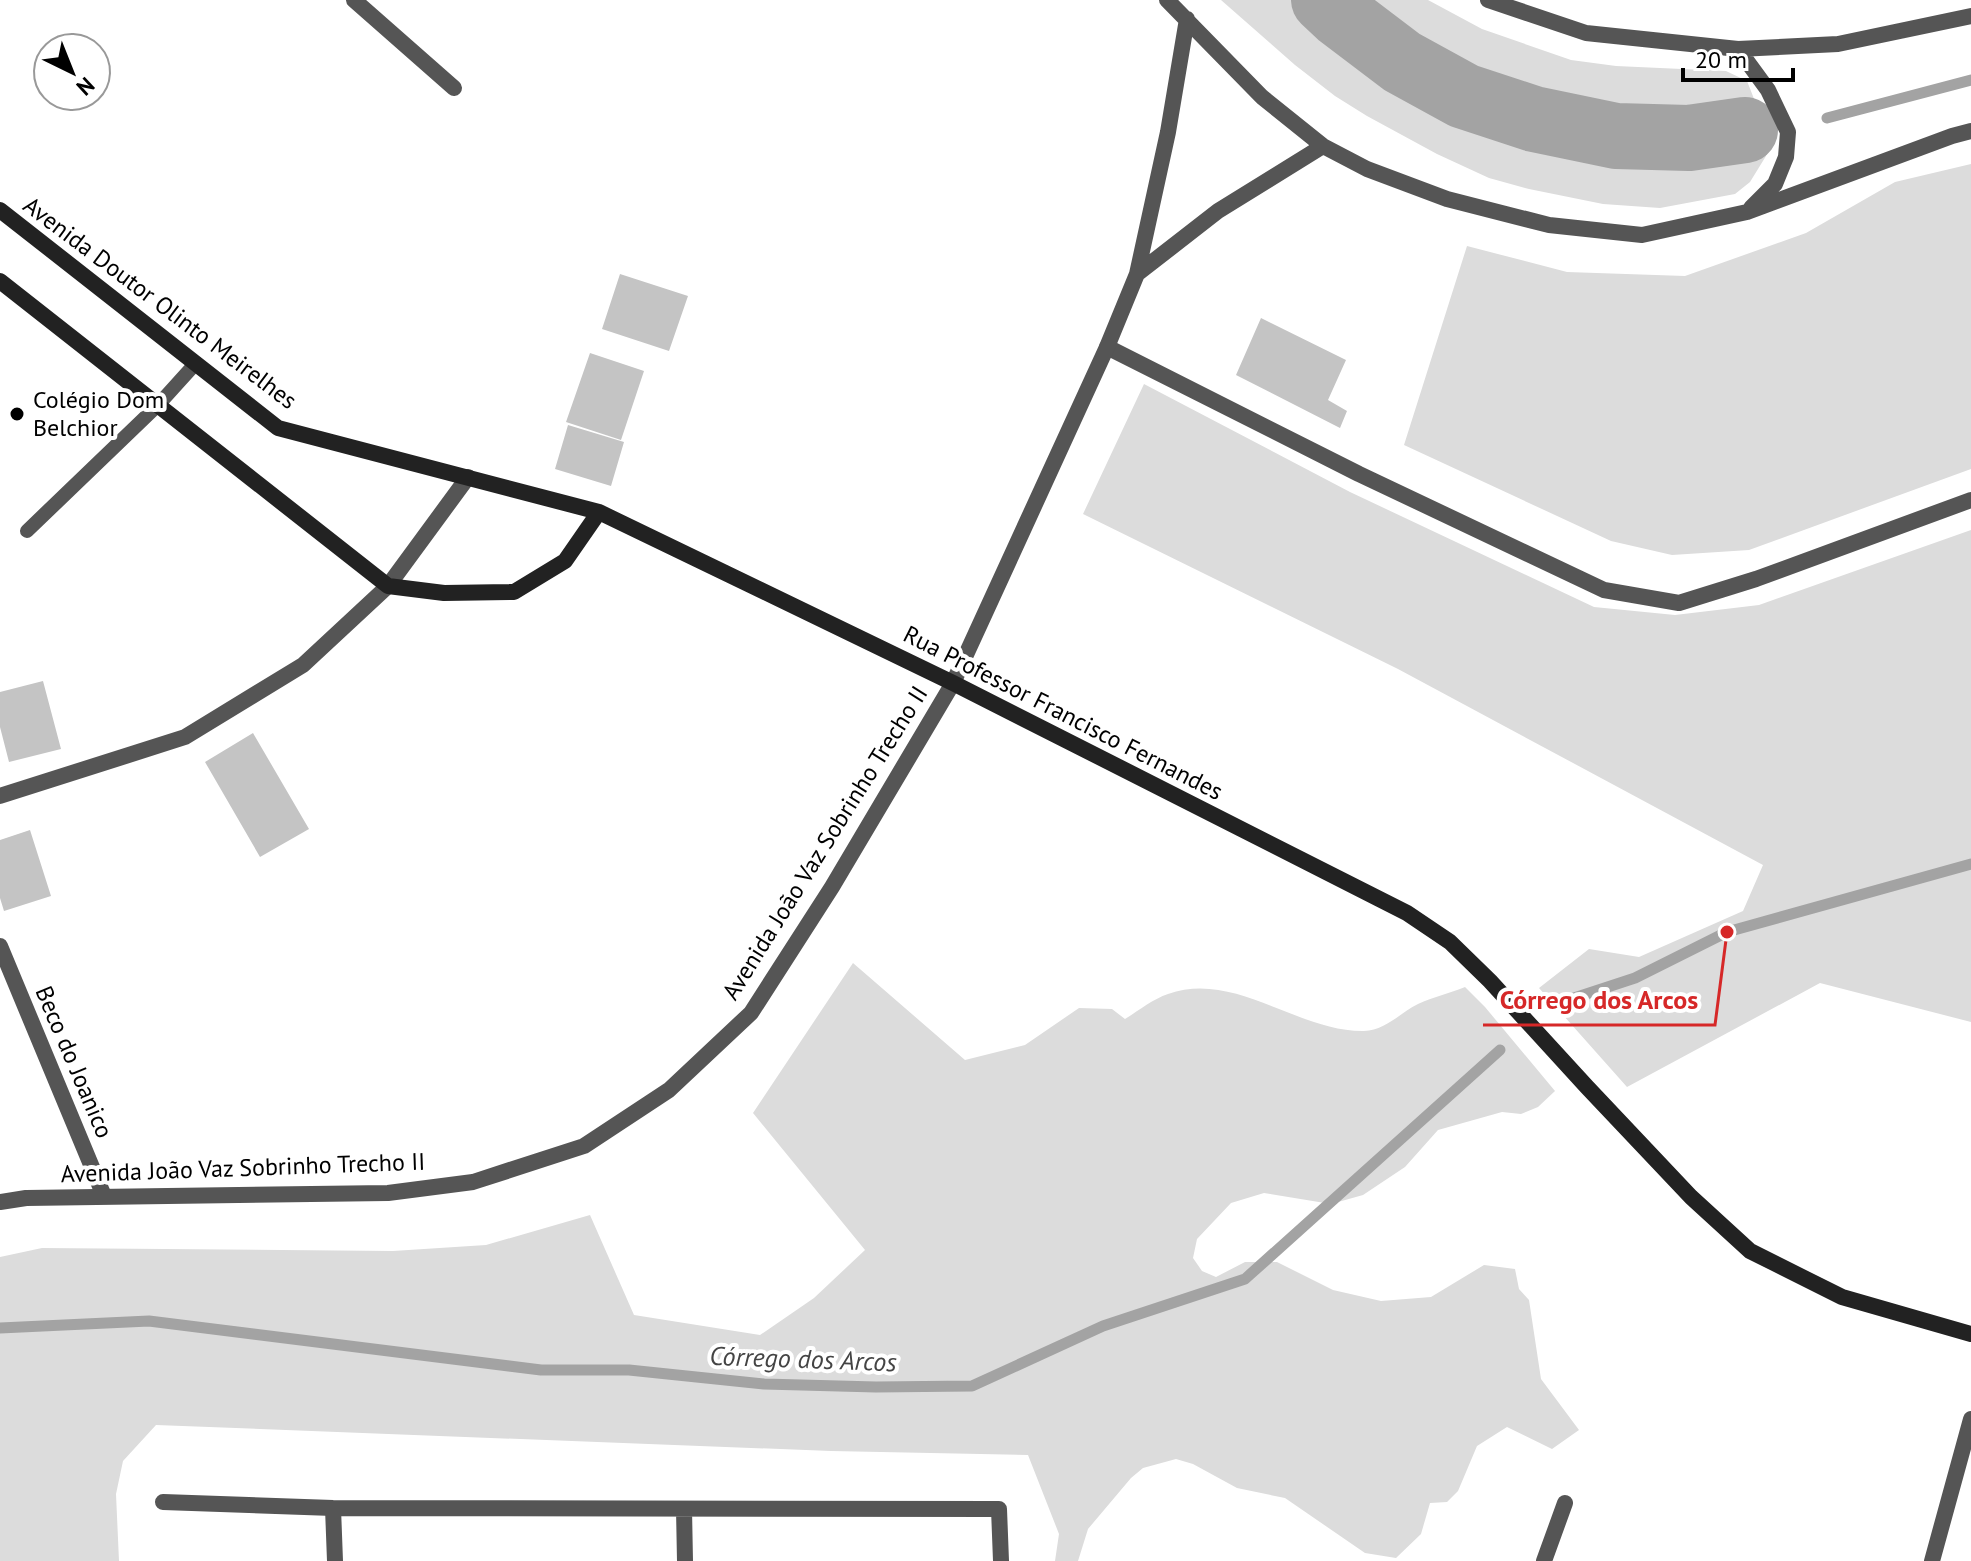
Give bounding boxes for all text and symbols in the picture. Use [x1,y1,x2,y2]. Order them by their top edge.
north arrow [32,32,112,112]
scale bar [1683,32,1793,82]
text: 20 m [1695,44,1747,75]
text: N [71,71,100,102]
street label: Avenida Doutor Olinto Meirelhes [17,189,303,416]
place label: Colégio Dom Belchior [33,384,164,443]
marker: Colégio Dom Belchior [8,405,26,423]
street label: Rua Professor Francisco Fernandes [898,618,1228,807]
street label: Avenida João Vaz Sobrinho Trecho II [715,680,934,1006]
callout: Córrego dos Arcos [1483,975,1715,1025]
street label: Beco do Joanico [29,981,120,1142]
text: Córrego dos Arcos [1500,983,1698,1016]
street label: Avenida João Vaz Sobrinho Trecho II [60,1146,426,1189]
water label: Córrego dos Arcos [709,1339,898,1378]

